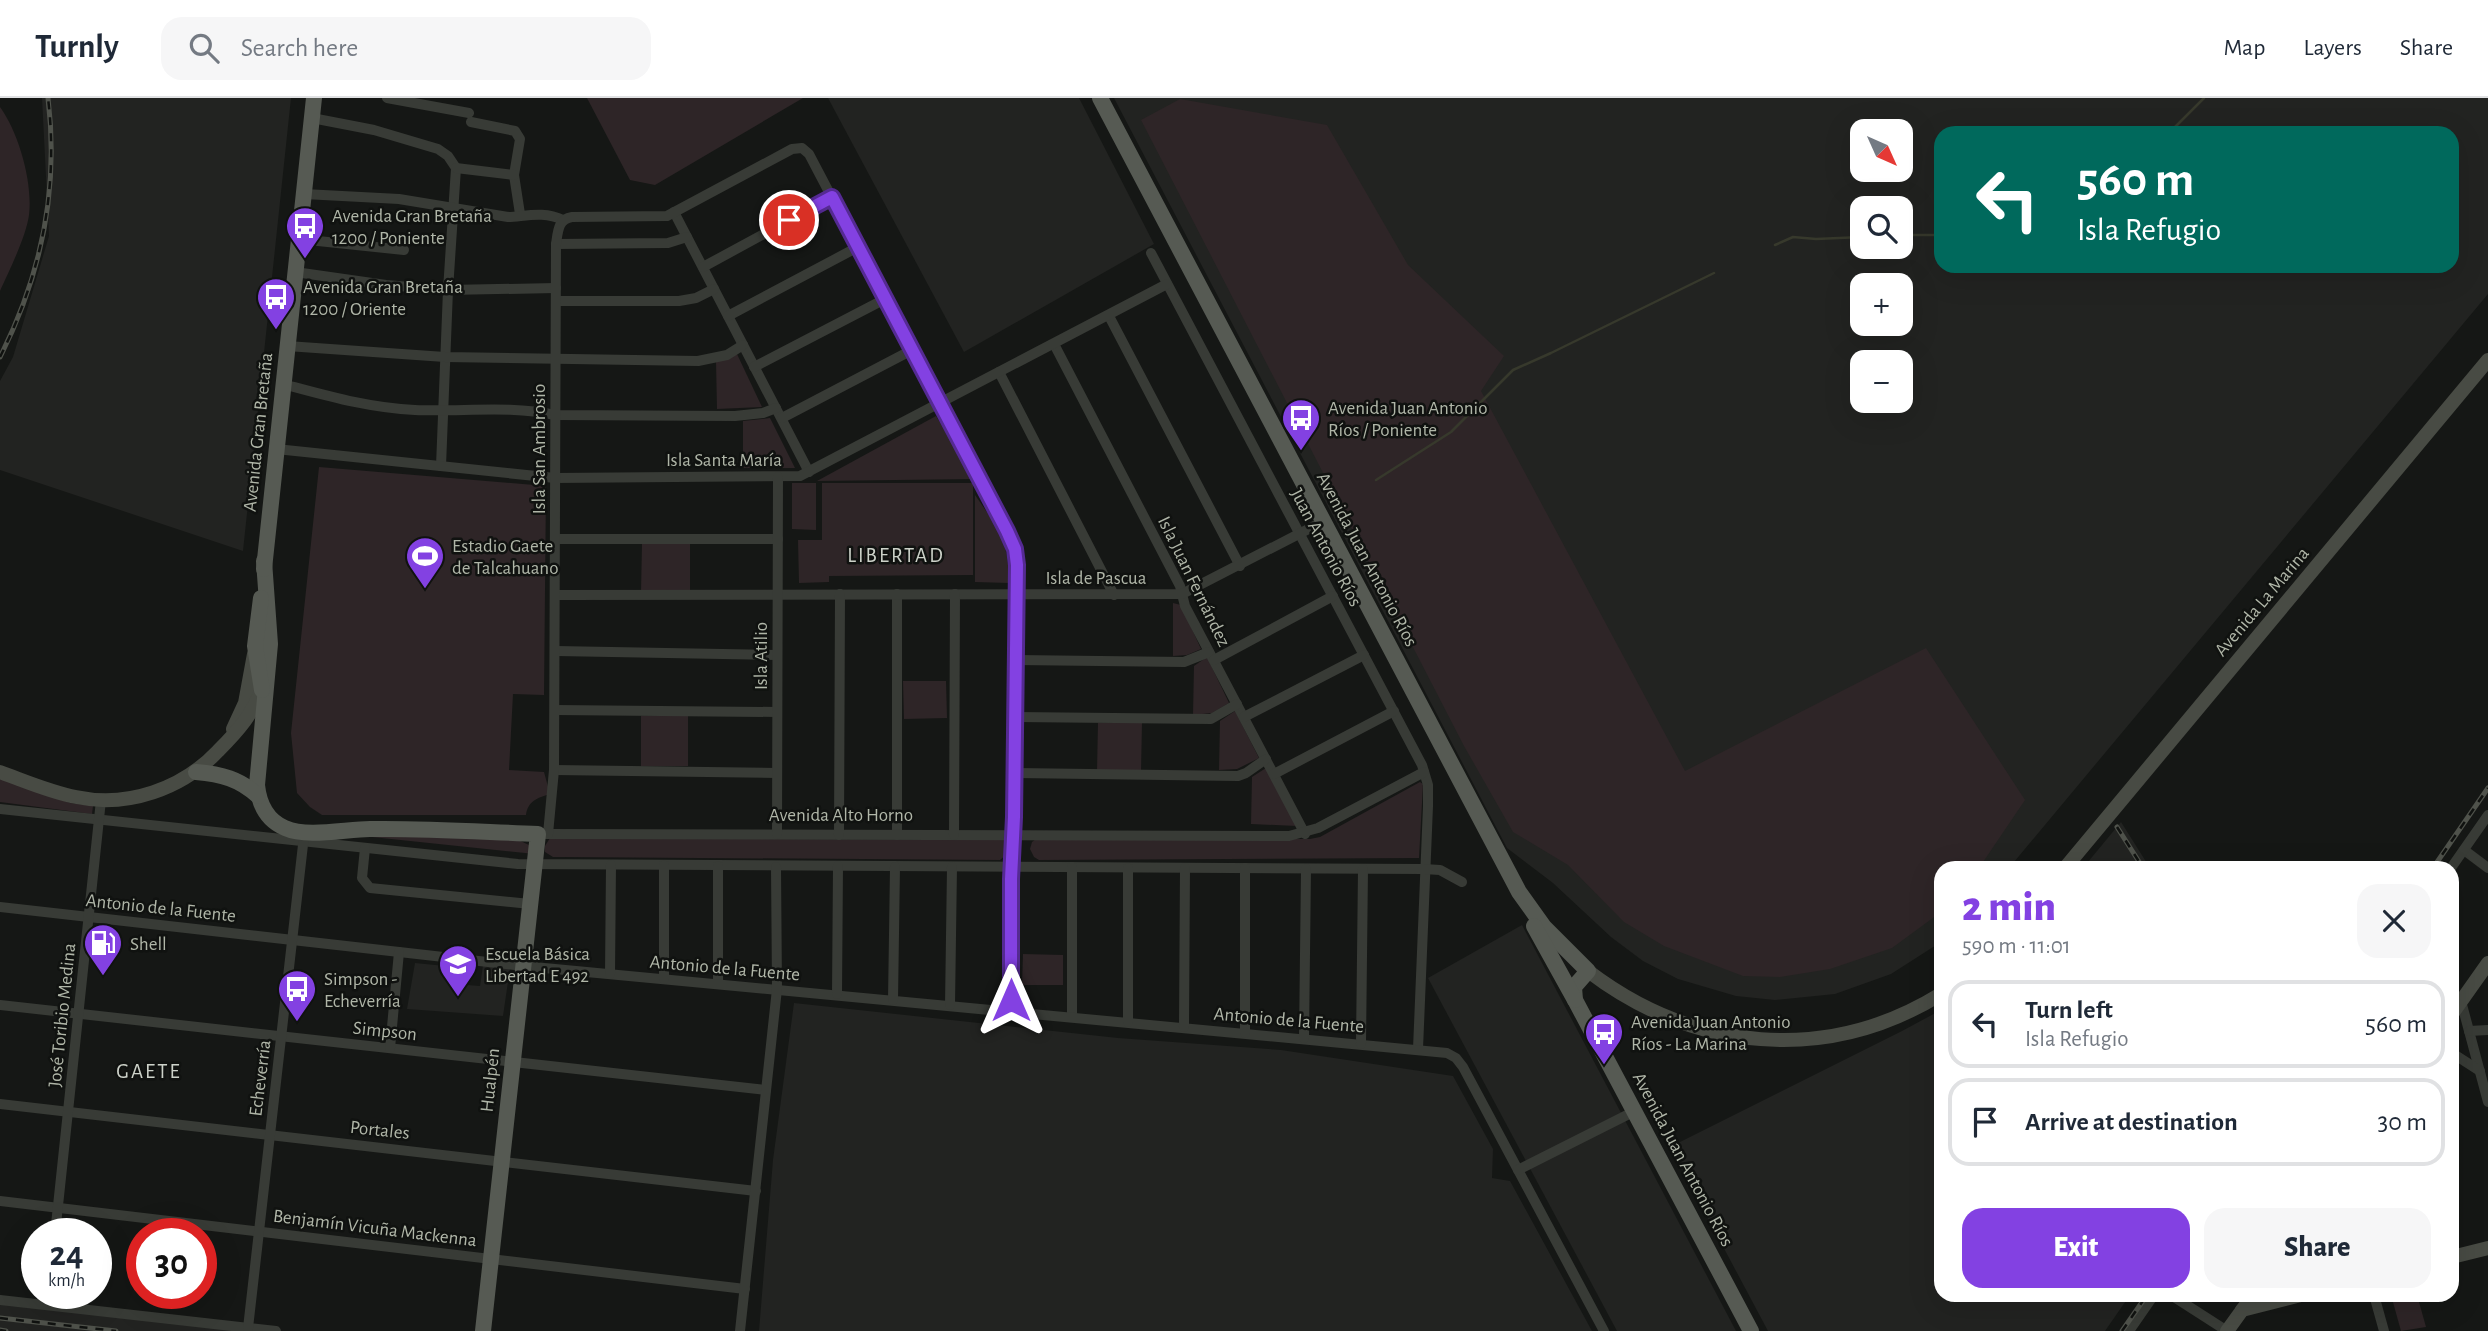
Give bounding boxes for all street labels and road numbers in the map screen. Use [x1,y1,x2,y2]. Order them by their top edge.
street label: Avenida Gran Bretaña [241,351,276,513]
street label: Isla San Ambrosio [530,384,549,514]
street label: Isla Santa María [666,451,782,470]
street label: Avenida Juan Antonio Ríos [1313,470,1421,650]
street label: Juan Antonio Ríos [1287,485,1365,610]
street label: Isla Juan Fernández [1154,514,1233,650]
street label: Avenida La Marina [2211,544,2313,660]
street label: Isla de Pascua [1045,569,1147,588]
street label: Isla Atilio [752,622,771,690]
street label: Avenida Alto Horno [769,806,913,825]
street label: Antonio de la Fuente [85,891,237,926]
street label: José Toribio Medina [45,942,80,1088]
street label: Antonio de la Fuente [649,952,801,985]
street label: Antonio de la Fuente [1213,1004,1365,1037]
street label: Simpson [352,1019,418,1044]
street label: Echeverría [246,1039,275,1117]
street label: Hualpén [478,1047,503,1113]
street label: Avenida Juan Antonio Ríos [1629,1070,1737,1250]
street label: Portales [349,1118,411,1143]
street label: Benjamín Vicuña Mackenna [272,1207,478,1250]

